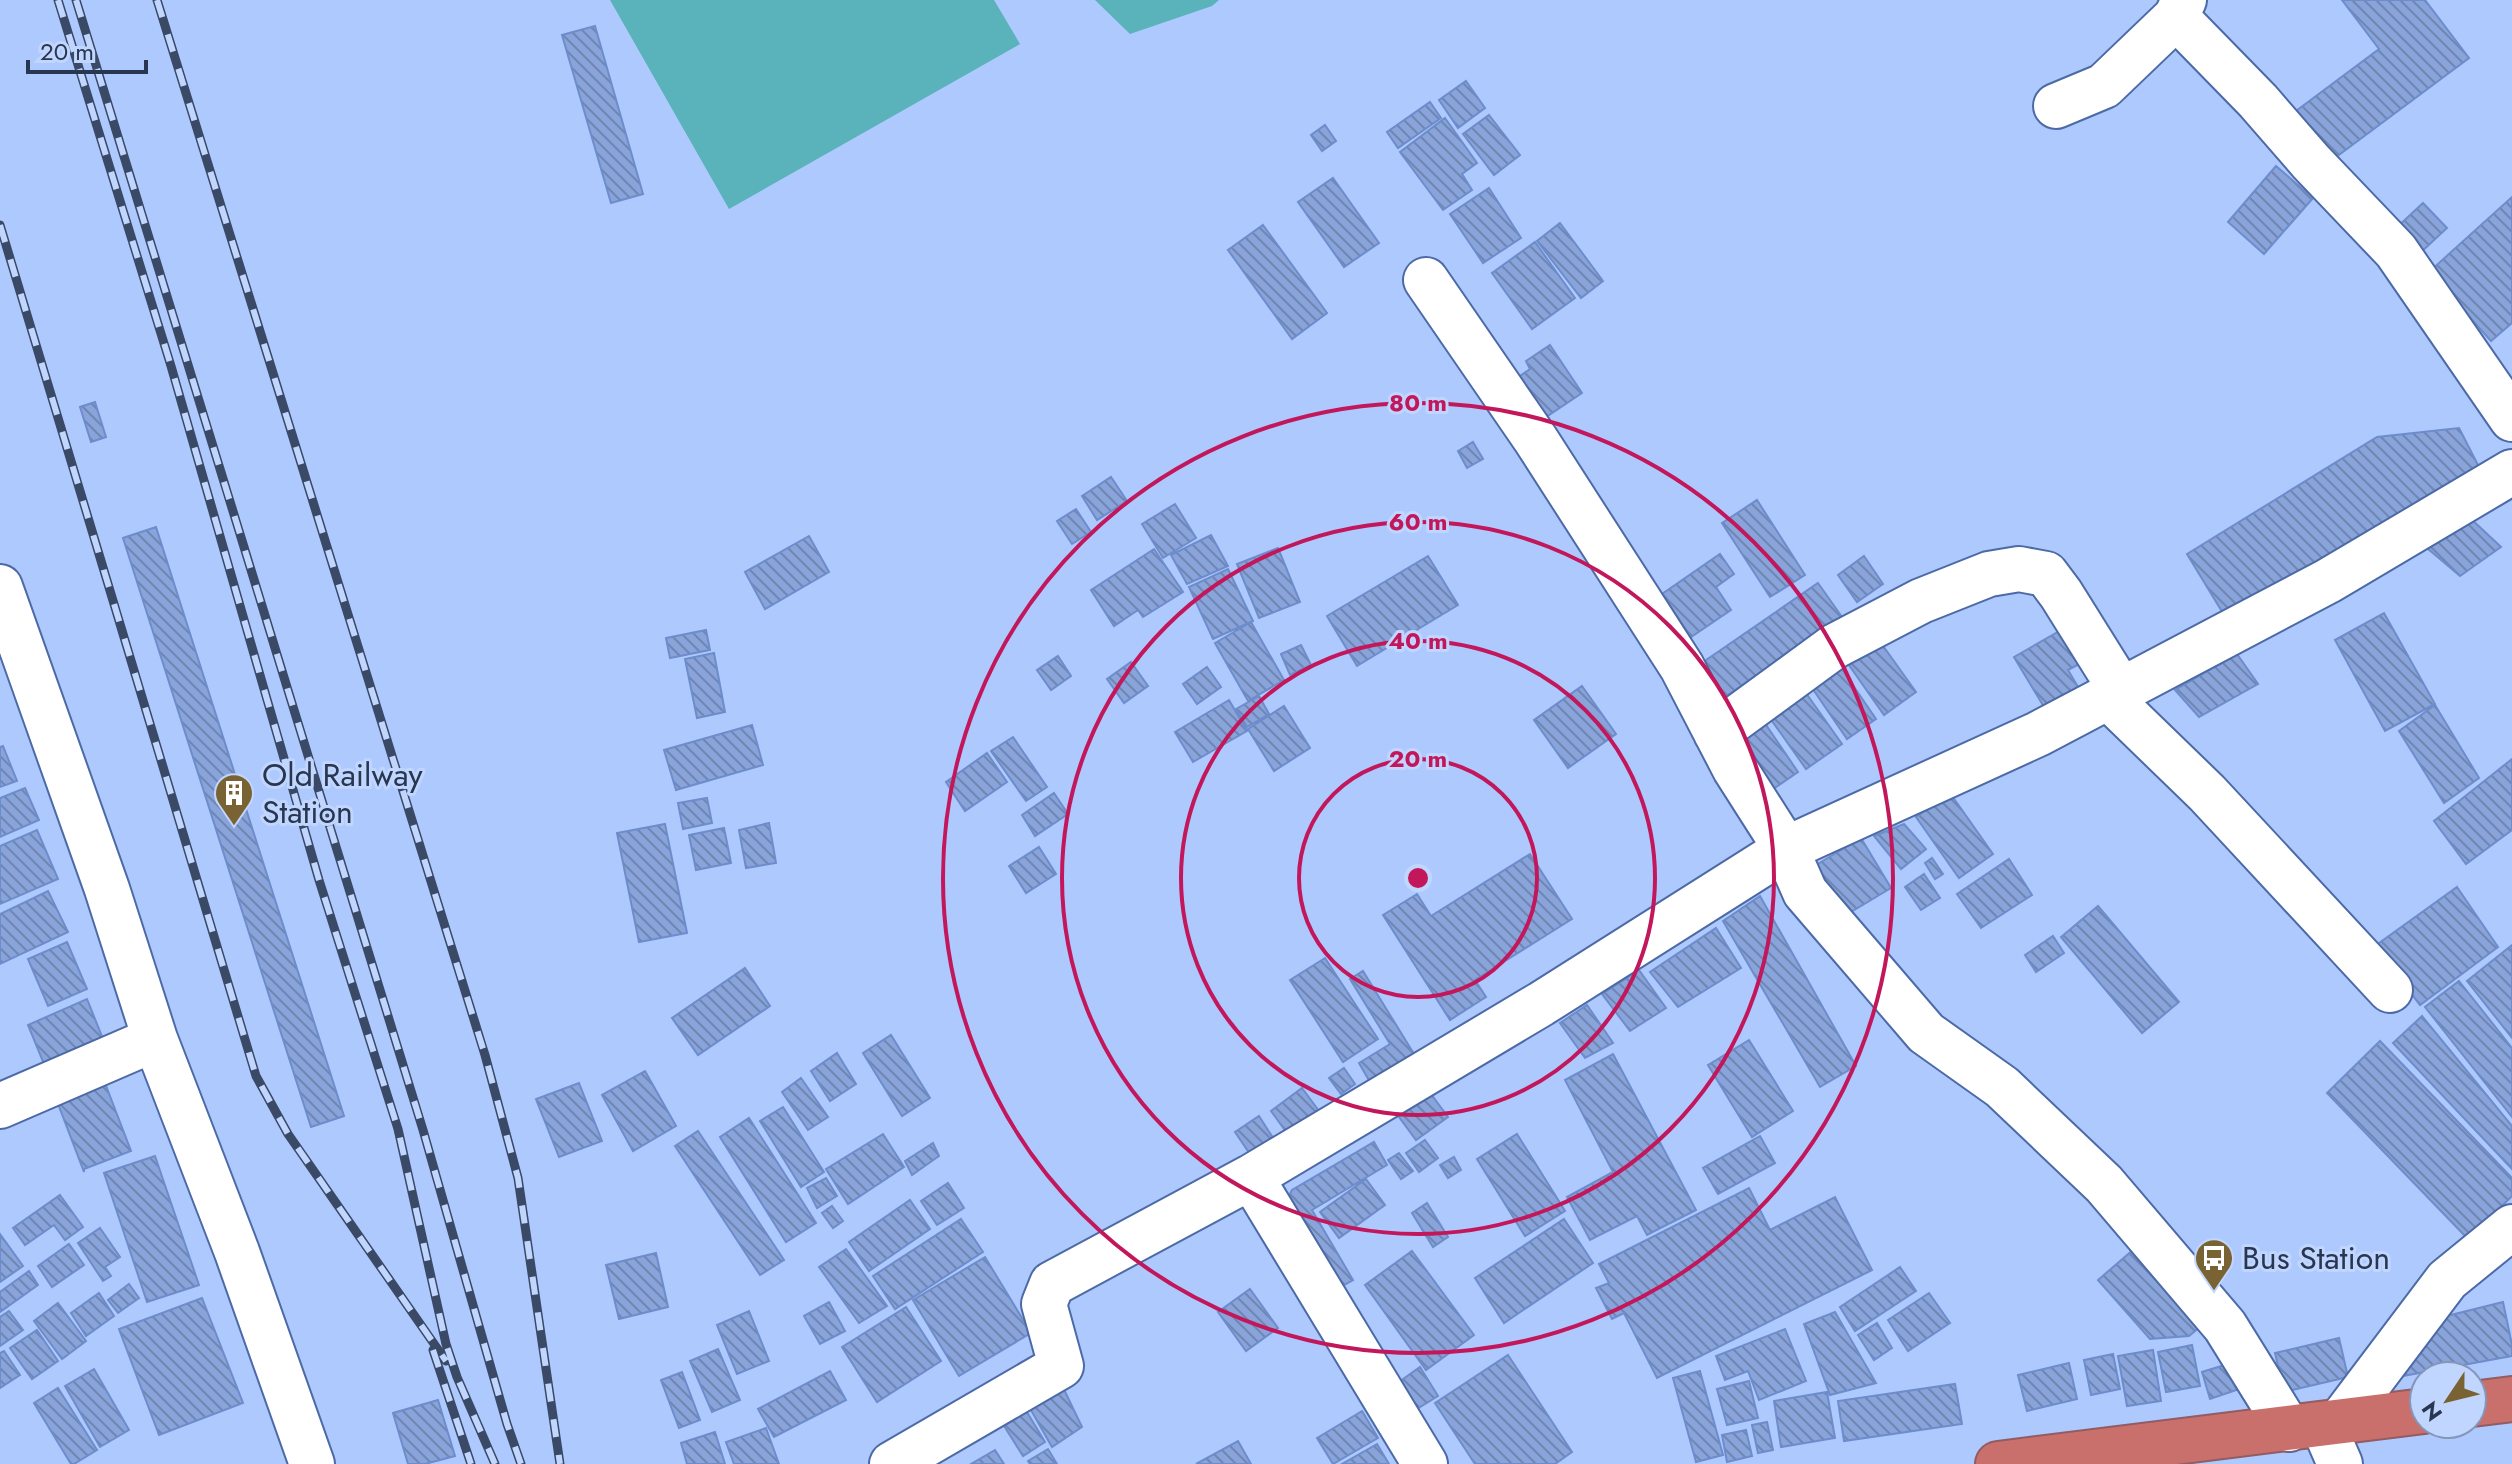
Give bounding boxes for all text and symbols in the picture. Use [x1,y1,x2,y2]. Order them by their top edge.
scale bar [28,24,146,74]
text: 20 m [40,34,94,69]
text: 80 m [1389,385,1447,420]
text: 60 m [1389,504,1447,539]
text: 40 m [1388,623,1448,658]
text: 20 m [1389,741,1447,776]
place label: Old Railway Station [262,752,423,835]
building icon: Old Railway Station [213,772,255,827]
centre of rings [1404,864,1432,892]
place label: Bus Station [2242,1235,2390,1281]
bus stop icon: Bus Station [2193,1237,2235,1292]
north arrow [2408,1360,2488,1440]
text: N [2414,1395,2450,1428]

